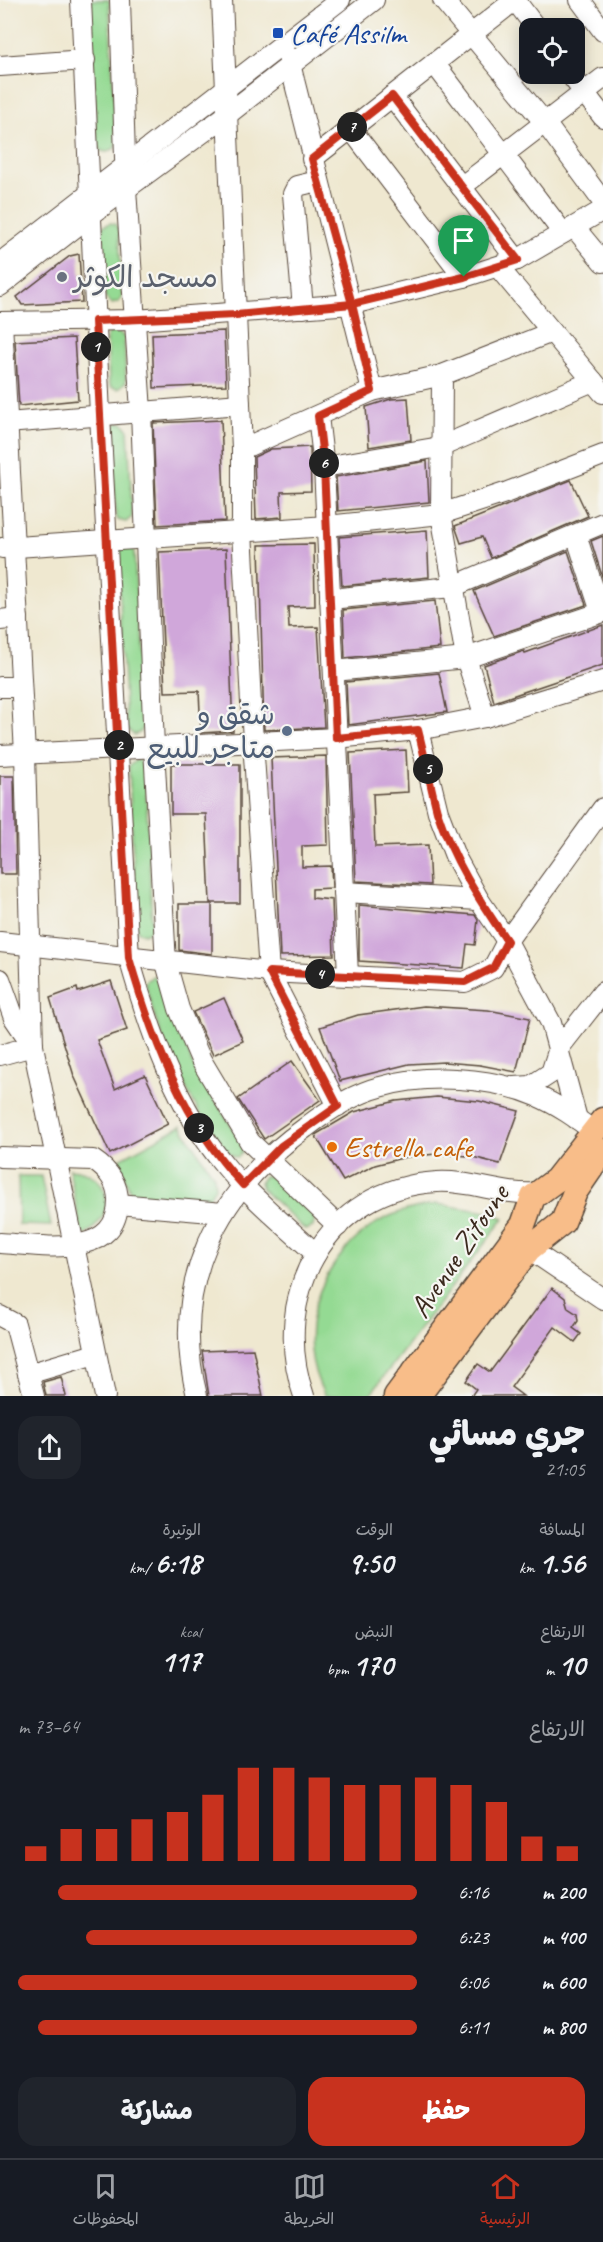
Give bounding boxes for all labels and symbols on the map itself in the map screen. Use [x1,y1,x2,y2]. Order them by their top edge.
place label: Café Assilm [290,14,408,52]
marker: Café Assilm [271,26,285,40]
pin: 7 [337,112,367,142]
pin [438,215,489,277]
place label: مسجد الكوثر [71,258,218,296]
marker: مسجد الكوثر [55,270,69,284]
pin: 1 [81,332,111,362]
pin: 6 [309,448,339,478]
place label: شقق و متاجر للبيع [146,695,275,769]
marker: شقق و متاجر للبيع [280,724,294,738]
pin: 2 [104,730,134,760]
pin: 5 [413,754,443,784]
pin: 4 [305,959,335,989]
pin: 3 [184,1113,214,1143]
place label: Estrella cafe [344,1128,475,1166]
marker: Estrella cafe [325,1140,339,1154]
street label: Avenue Zitoune [401,1175,519,1325]

